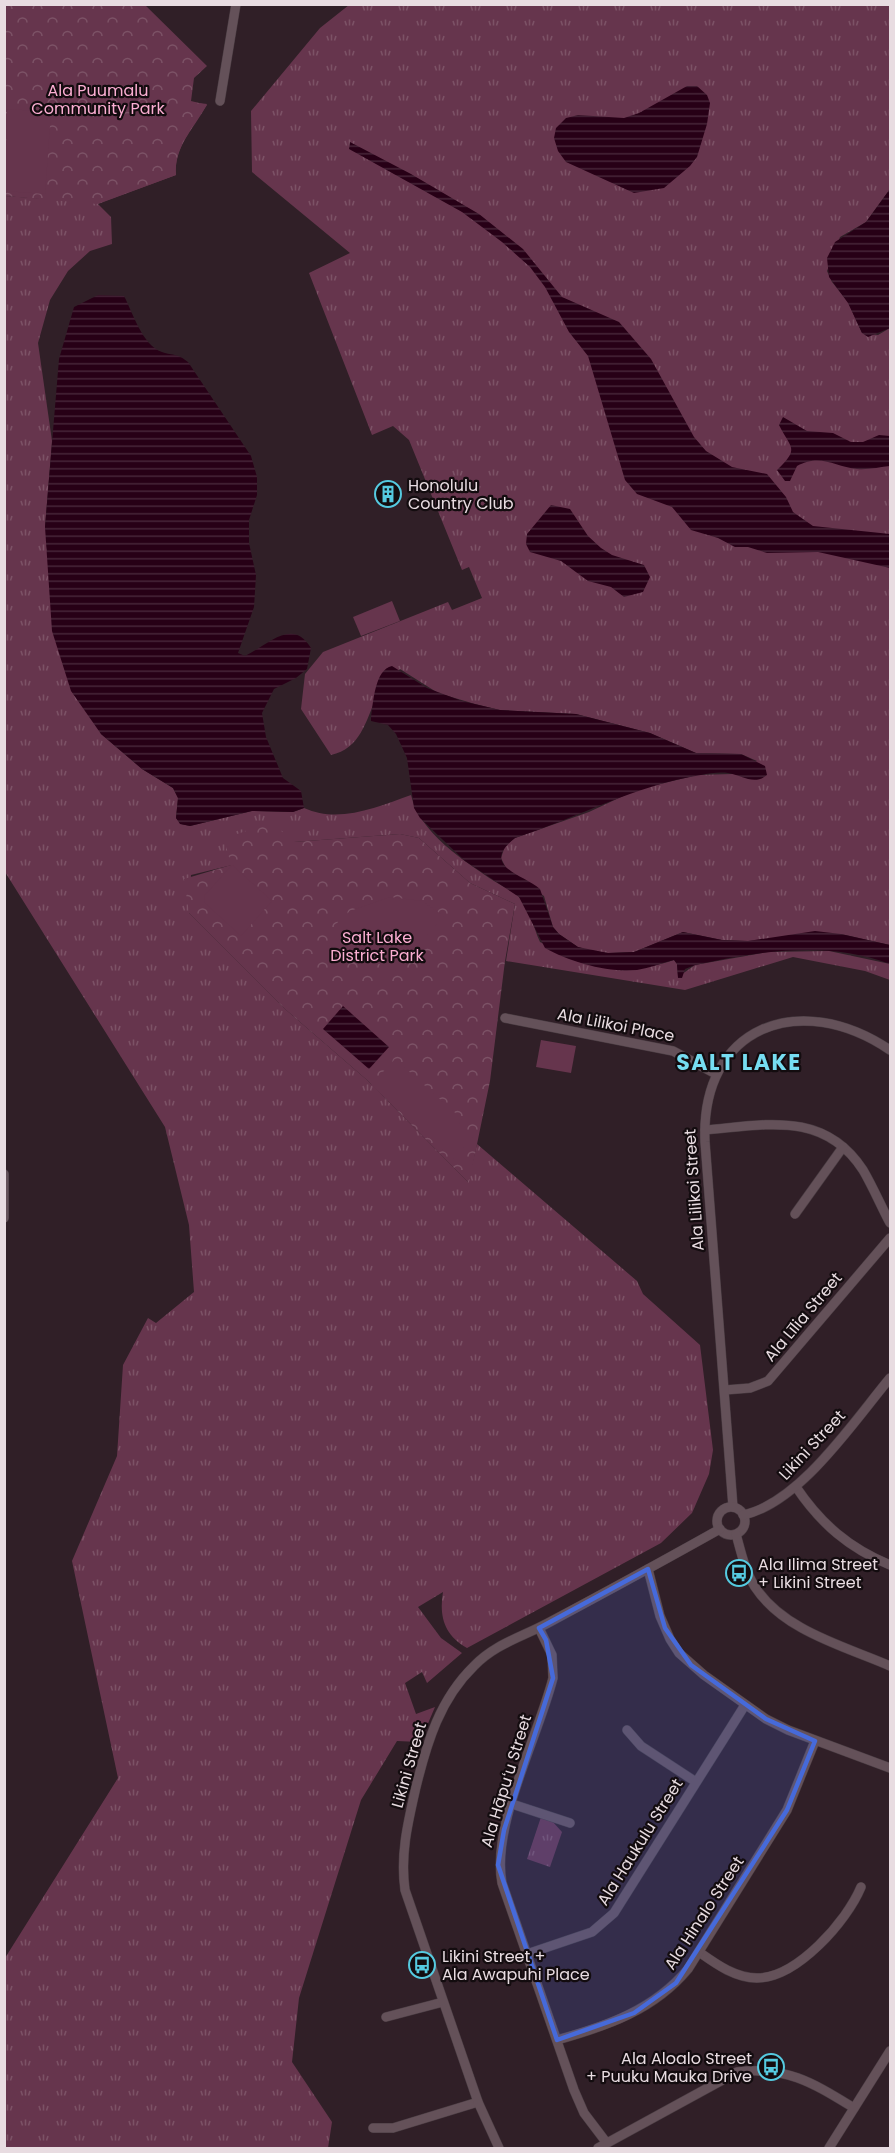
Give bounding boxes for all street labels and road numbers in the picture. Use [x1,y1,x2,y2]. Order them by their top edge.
street label: Ala Lilikoi Place [555,1002,677,1048]
street label: Ala Lilikoi Street [678,1128,710,1252]
street label: Ala Līlia Street [759,1267,847,1367]
street label: Likini Street [773,1405,851,1485]
street label: Ala Hāpuʻu Street [475,1712,537,1850]
street label: Likini Street [386,1719,432,1811]
street label: Ala Haukulu Street [592,1774,688,1910]
street label: Ala Hinalo Street [659,1852,749,1974]

